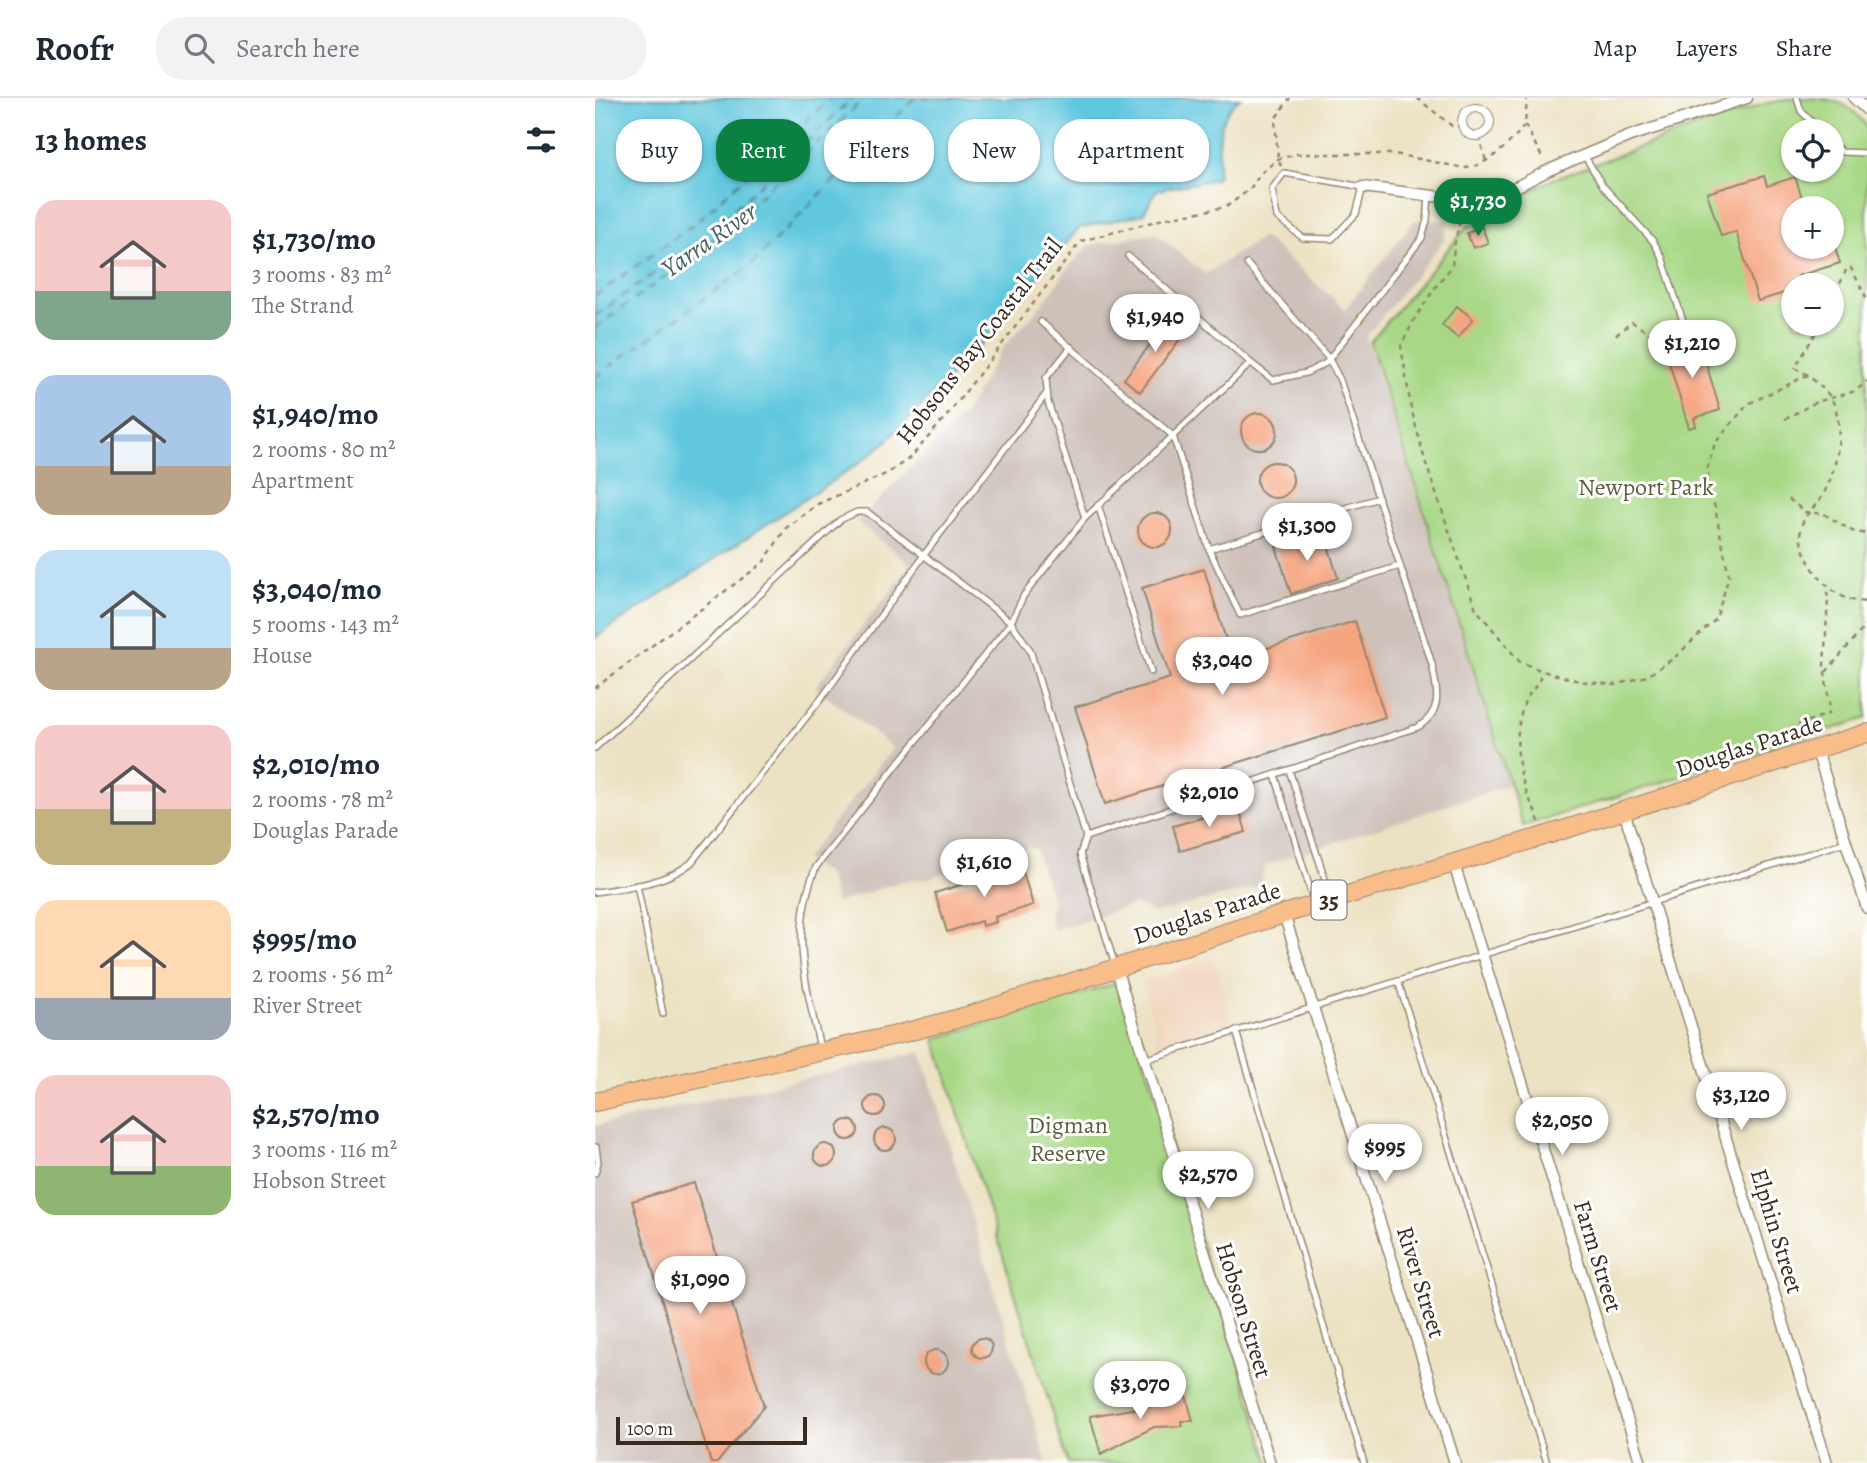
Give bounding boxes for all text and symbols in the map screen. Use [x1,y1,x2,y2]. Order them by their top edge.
search box [156,17,646,80]
text: Roofr [35,26,114,71]
icon: search [180,29,218,67]
text: Search here [236,31,360,66]
text: Map [1593,32,1637,64]
text: Layers [1675,32,1738,64]
text: Share [1776,32,1832,64]
chip: Buy [616,119,702,182]
chip: Rent [716,119,810,182]
chip: Filters [824,119,934,182]
chip: New [948,119,1040,182]
chip: Apartment [1054,119,1209,182]
map controls [1781,119,1844,336]
button: locate [1781,119,1844,182]
text: 13 homes [35,120,147,160]
icon: filters [522,121,560,159]
pin: $1,730 [1421,178,1535,238]
text: $1,730 [1450,185,1506,216]
water label: Yarra River [654,194,765,286]
button: + [1781,196,1844,259]
text: $1,730/mo [252,219,376,259]
icon: home [91,228,175,312]
street label: Hobsons Bay Coastal Trail [888,231,1070,451]
text: 3 rooms · 83 m² [252,259,392,290]
button: − [1781,273,1844,336]
text: The Strand [252,290,354,321]
pin: $1,940 [1098,294,1212,354]
text: $1,940 [1126,301,1184,332]
pin: $1,210 [1635,320,1749,380]
text: $1,210 [1664,327,1720,358]
text: $1,940/mo [252,394,378,434]
icon: home [91,403,175,487]
text: 2 rooms · 80 m² [252,434,396,465]
text: Apartment [252,465,354,496]
park label: Newport Park [1578,471,1714,503]
pin: $1,300 [1250,504,1364,563]
text: $1,300 [1278,510,1336,541]
text: $3,040/mo [252,569,382,609]
icon: home [91,578,175,662]
text: 5 rooms · 143 m² [252,609,399,640]
pin: $3,040 [1165,638,1279,697]
text: House [252,640,312,671]
text: $3,040 [1192,644,1252,675]
street label: Douglas Parade [1671,707,1827,785]
text: $2,010/mo [252,744,380,784]
icon: home [91,753,175,837]
pin: $2,010 [1152,770,1266,829]
text: $2,010 [1179,776,1239,807]
text: 2 rooms · 78 m² [252,784,393,815]
text: Douglas Parade [252,815,399,846]
pin: $1,610 [927,840,1041,899]
text: $1,610 [956,846,1012,877]
street label: Douglas Parade [1129,874,1285,952]
road number: 35 [1311,880,1347,920]
text: $995/mo [252,919,357,959]
icon: home [91,928,175,1012]
text: 2 rooms · 56 m² [252,959,393,990]
text: River Street [252,990,362,1021]
pin: $3,120 [1684,1072,1798,1132]
text: $3,120 [1712,1079,1770,1110]
text: $2,570/mo [252,1094,380,1134]
pin: $2,050 [1505,1098,1619,1157]
icon: home [91,1103,175,1187]
text: $2,050 [1532,1104,1592,1135]
park label: Digman Reserve [1028,1109,1108,1169]
pin: $995 [1344,1124,1426,1184]
text: $995 [1364,1131,1406,1162]
text: 3 rooms · 116 m² [252,1134,397,1165]
pin: $2,570 [1151,1152,1265,1211]
text: $2,570 [1178,1158,1238,1189]
text: Hobson Street [252,1165,386,1196]
street label: Elphin Street [1743,1165,1811,1298]
street label: Farm Street [1566,1196,1630,1316]
street label: River Street [1389,1222,1453,1342]
street label: Hobson Street [1208,1238,1280,1382]
pin: $1,090 [643,1256,757,1316]
text: $1,090 [671,1263,729,1294]
pin: $3,070 [1083,1362,1197,1421]
text: $3,070 [1110,1368,1170,1399]
scale bar [616,1414,807,1446]
text: 100 m [627,1416,673,1442]

